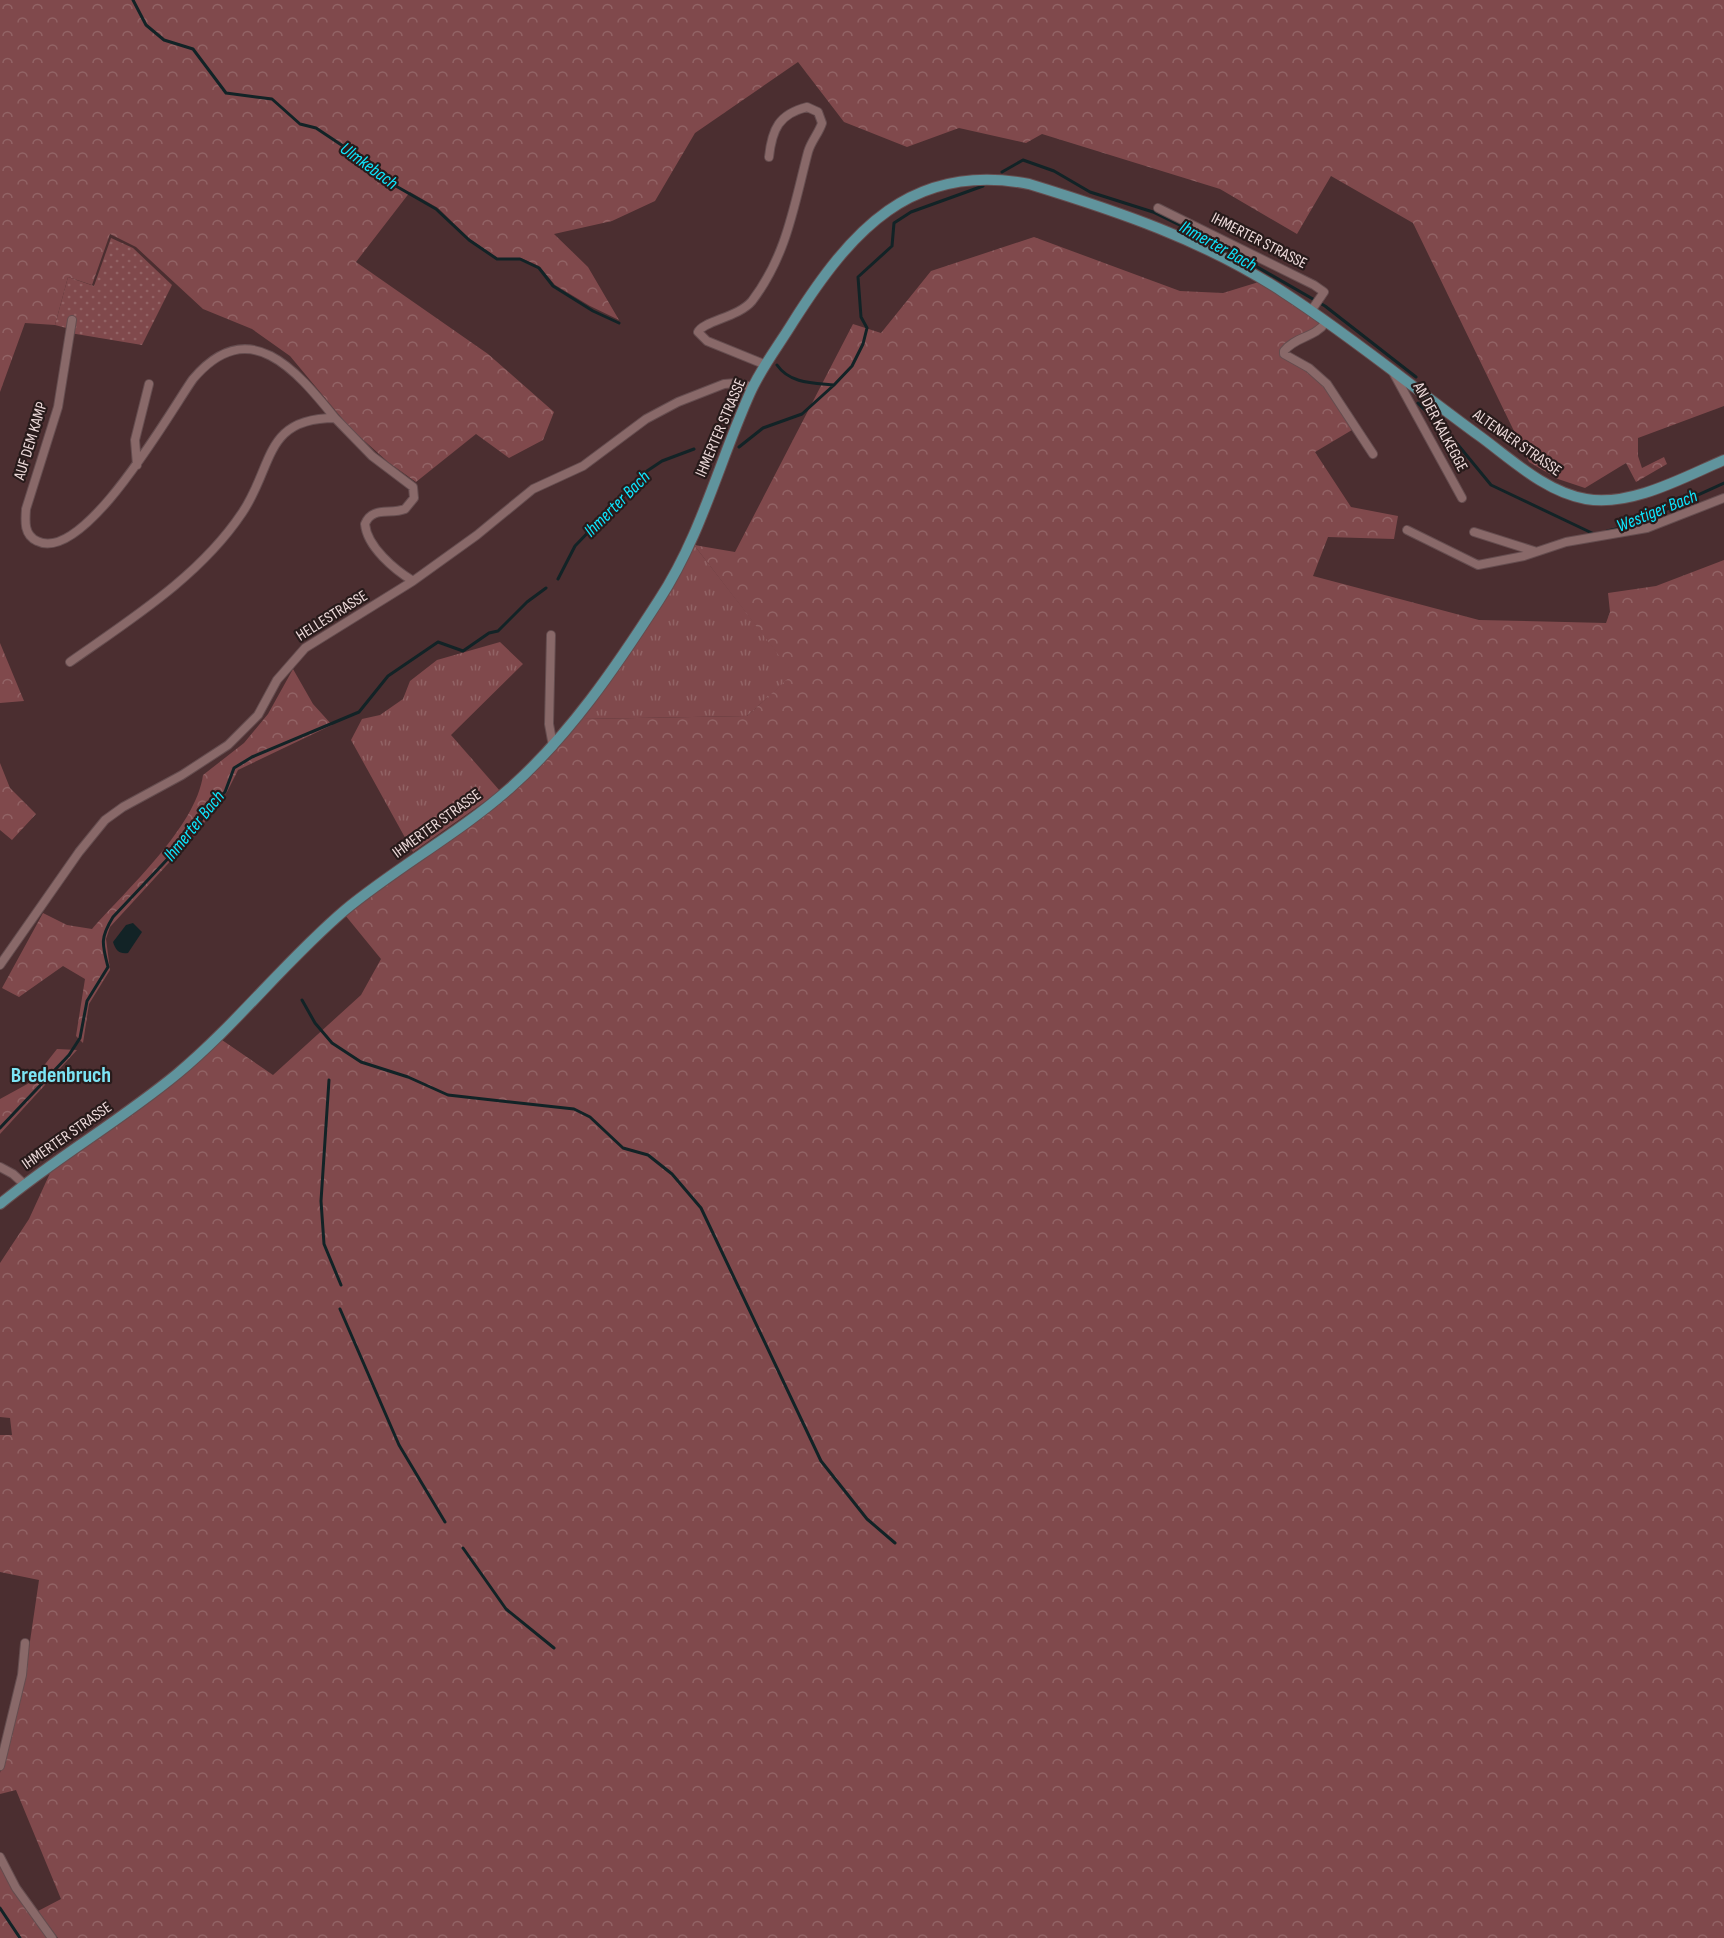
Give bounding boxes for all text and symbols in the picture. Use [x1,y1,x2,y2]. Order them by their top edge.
water label: Ulmkebach [336,138,402,194]
street label: IHMERTER STRASSE [1208,209,1310,273]
water label: Ihmerter Bach [1176,216,1261,276]
street label: IHMERTER STRASSE [692,376,750,480]
street label: AN DER KALKEGGE [1408,378,1471,475]
street label: AUF DEM KAMP [10,400,52,483]
street label: ALTENAER STRASSE [1468,405,1565,481]
water label: Ihmerter Bach [580,466,655,541]
water label: Westiger Bach [1614,485,1701,537]
street label: HELLESTRASSE [293,587,371,645]
street label: IHMERTER STRASSE [389,785,485,863]
water label: Ihmerter Bach [159,786,229,865]
district label: Bredenbruch [11,1062,111,1089]
street label: IHMERTER STRASSE [19,1098,115,1174]

